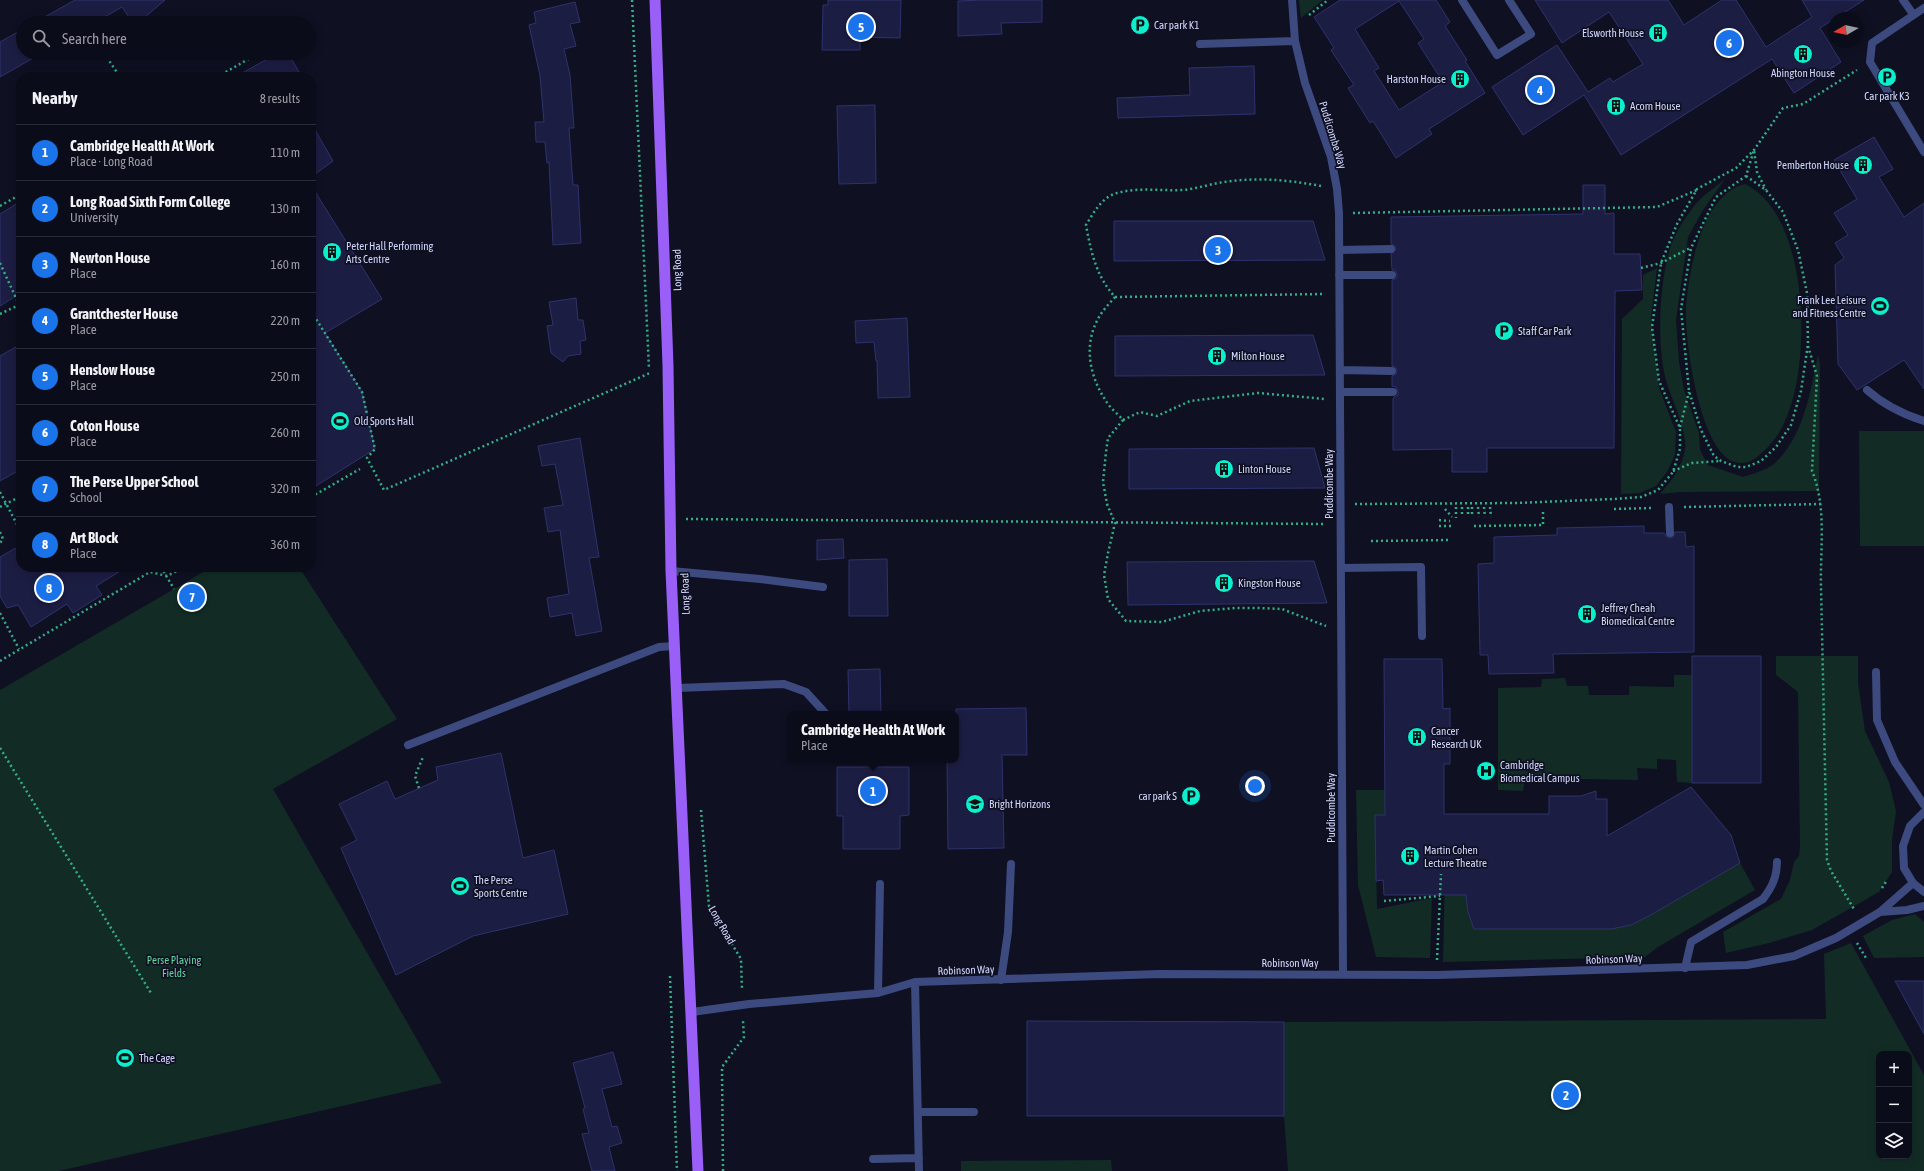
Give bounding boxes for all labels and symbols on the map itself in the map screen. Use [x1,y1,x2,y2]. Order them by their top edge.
pin: 5 [848,12,874,42]
north arrow [1828,12,1864,48]
parking icon: Car park K1 [1129,14,1151,36]
place label: Car park K1 [1154,19,1199,31]
building icon: Elsworth House [1647,22,1669,44]
place label: Elsworth House [1582,27,1644,39]
pin: 6 [1716,28,1742,58]
building icon: Abington House [1792,43,1814,65]
parking icon: Car park K3 [1876,66,1898,88]
place label: Abington House [1771,67,1835,79]
building icon: Harston House [1449,68,1471,90]
place label: Harston House [1387,73,1446,85]
pin: 4 [1527,75,1553,105]
place label: Car park K3 [1864,90,1910,102]
building icon: Acorn House [1605,95,1627,117]
street label: Puddicombe Way [1317,100,1349,171]
place label: Acorn House [1630,100,1680,112]
building icon: Pemberton House [1852,154,1874,176]
place label: Pemberton House [1777,159,1849,171]
pin: 3 [1205,235,1231,265]
place label: Peter Hall Performing Arts Centre [346,240,434,265]
building icon: Peter Hall Performing Arts Centre [321,241,343,263]
street label: Long Road [671,249,683,291]
place label: Frank Lee Leisure and Fitness Centre [1792,294,1866,319]
sports icon: Frank Lee Leisure and Fitness Centre [1869,295,1891,317]
parking icon: Staff Car Park [1493,320,1515,342]
place label: Staff Car Park [1518,325,1572,337]
building icon: Milton House [1206,345,1228,367]
place label: Milton House [1231,350,1285,362]
sports icon: Old Sports Hall [329,410,351,432]
place label: Old Sports Hall [354,415,414,427]
street label: Puddicombe Way [1323,449,1335,519]
building icon: Linton House [1213,458,1235,480]
place label: Linton House [1238,463,1291,475]
building icon: Kingston House [1213,572,1235,594]
pin: 8 [36,573,62,603]
street label: Long Road [678,573,692,615]
place label: Kingston House [1238,577,1301,589]
pin: 7 [179,582,205,612]
place label: Jeffrey Cheah Biomedical Centre [1601,602,1675,627]
building icon: Jeffrey Cheah Biomedical Centre [1576,603,1598,625]
place label: Cancer Research UK [1431,725,1482,750]
building icon: Cancer Research UK [1406,726,1428,748]
place label: Cambridge Biomedical Campus [1500,759,1580,784]
hospital icon: Cambridge Biomedical Campus [1475,760,1497,782]
street label: Puddicombe Way [1325,773,1337,843]
pin: 1 [860,776,886,806]
your location [1245,776,1265,796]
parking icon: car park S [1180,785,1202,807]
place label: car park S [1139,790,1177,802]
school or university icon: Bright Horizons [964,793,986,815]
place label: Bright Horizons [989,798,1050,810]
place label: Martin Cohen Lecture Theatre [1424,844,1487,869]
building icon: Martin Cohen Lecture Theatre [1399,845,1421,867]
place label: The Perse Sports Centre [474,874,527,899]
sports icon: The Perse Sports Centre [449,875,471,897]
street label: Long Road [706,904,738,946]
street label: Robinson Way [1585,952,1643,966]
park label: Perse Playing Fields [147,954,201,979]
street label: Robinson Way [1262,957,1319,969]
street label: Robinson Way [937,963,995,977]
sports icon: The Cage [114,1047,136,1069]
place label: The Cage [139,1052,175,1064]
pin: 2 [1553,1080,1579,1110]

